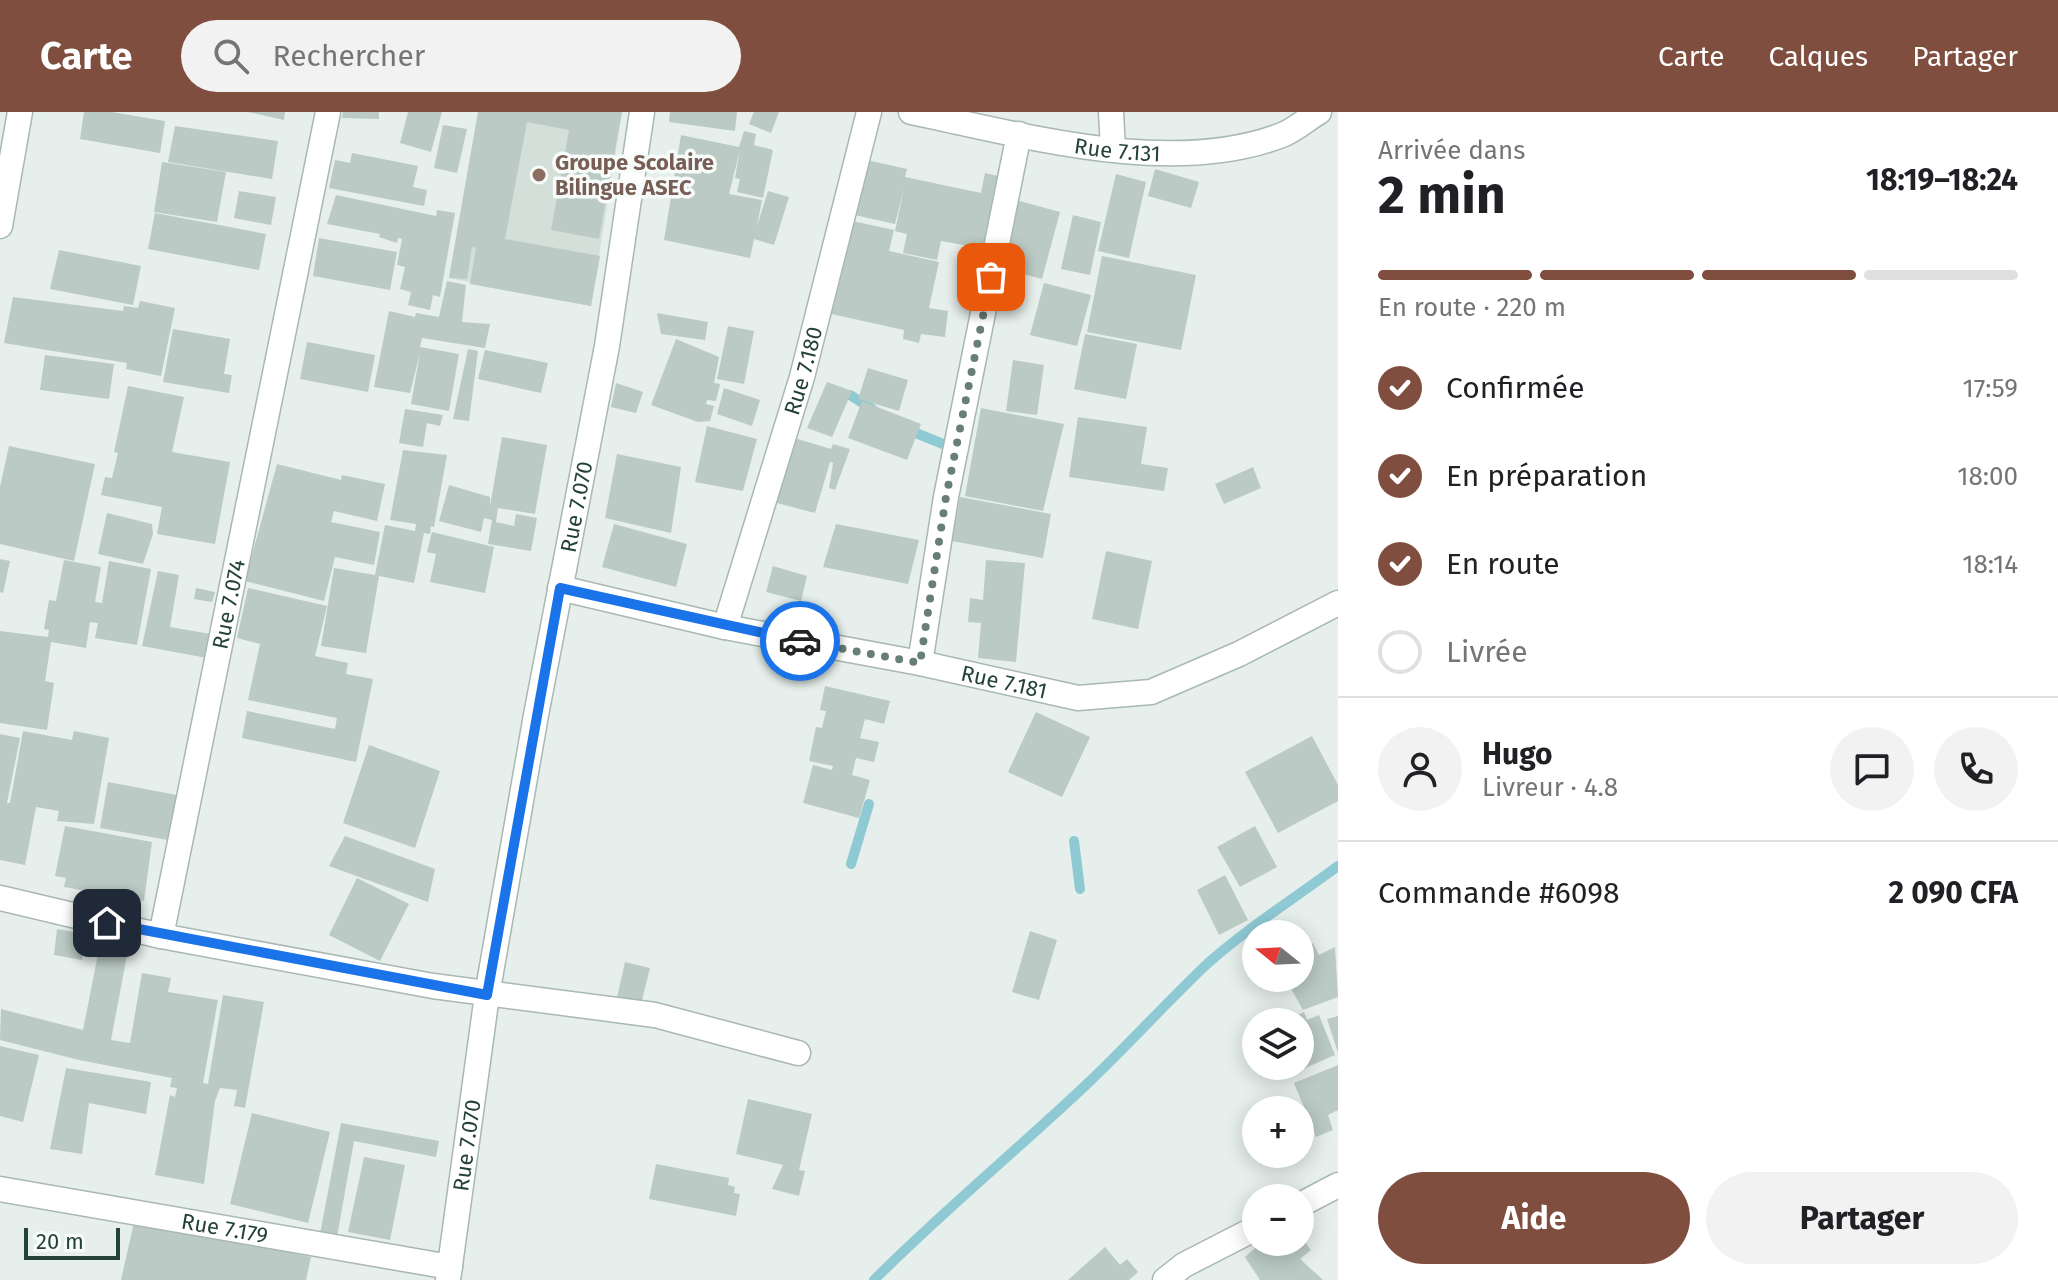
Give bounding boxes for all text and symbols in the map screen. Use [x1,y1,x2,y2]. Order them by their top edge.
search box [181,20,741,92]
text: Carte [40,33,133,79]
icon: search [209,34,253,78]
text: Rechercher [273,38,425,74]
text: Carte [1658,40,1724,73]
text: Calques [1768,40,1868,73]
text: Partager [1912,40,2018,73]
street label: Rue 7.131 [1072,132,1161,167]
text: Arrivée dans [1378,135,1525,166]
place label: Groupe Scolaire Bilingue ASEC [555,149,714,201]
text: 18:19–18:24 [1866,162,2018,198]
text: 2 min [1378,164,1506,227]
marker: Groupe Scolaire Bilingue ASEC [530,166,548,184]
pin [957,243,1025,311]
icon: bag [969,255,1013,299]
text: En route · 220 m [1378,292,1566,323]
street label: Rue 7.180 [778,324,828,418]
icon: check [1378,366,1422,410]
text: Confirmée [1446,370,1585,406]
text: 17:59 [1963,373,2018,404]
icon: check [1378,454,1422,498]
text: En préparation [1446,458,1647,494]
street label: Rue 7.070 [555,459,599,555]
text: 18:00 [1957,461,2018,492]
icon: check [1378,542,1422,586]
text: En route [1446,546,1560,582]
text: 18:14 [1962,549,2018,580]
street label: Rue 7.074 [206,557,251,652]
courier [760,601,840,681]
icon: car [778,619,822,663]
text: Livrée [1446,634,1528,670]
street label: Rue 7.181 [958,659,1050,705]
button: person [1378,727,1462,811]
button: chat [1830,727,1914,811]
button: phone [1934,727,2018,811]
text: Hugo [1482,736,1553,772]
text: Livreur · 4.8 [1482,772,1618,803]
text: Commande #6098 [1378,875,1620,911]
text: 2 090 CFA [1889,875,2018,911]
pin [73,889,141,957]
icon: home [85,901,129,945]
north arrow [1242,920,1314,992]
map controls [1242,920,1314,1256]
button: layers [1242,1008,1314,1080]
button: + [1242,1096,1314,1168]
street label: Rue 7.070 [447,1098,487,1193]
button: Aide [1378,1172,1690,1264]
button: Partager [1706,1172,2018,1264]
button: − [1242,1184,1314,1256]
street label: Rue 7.179 [179,1208,270,1249]
scale bar [24,1224,120,1260]
text: 20 m [36,1228,84,1255]

